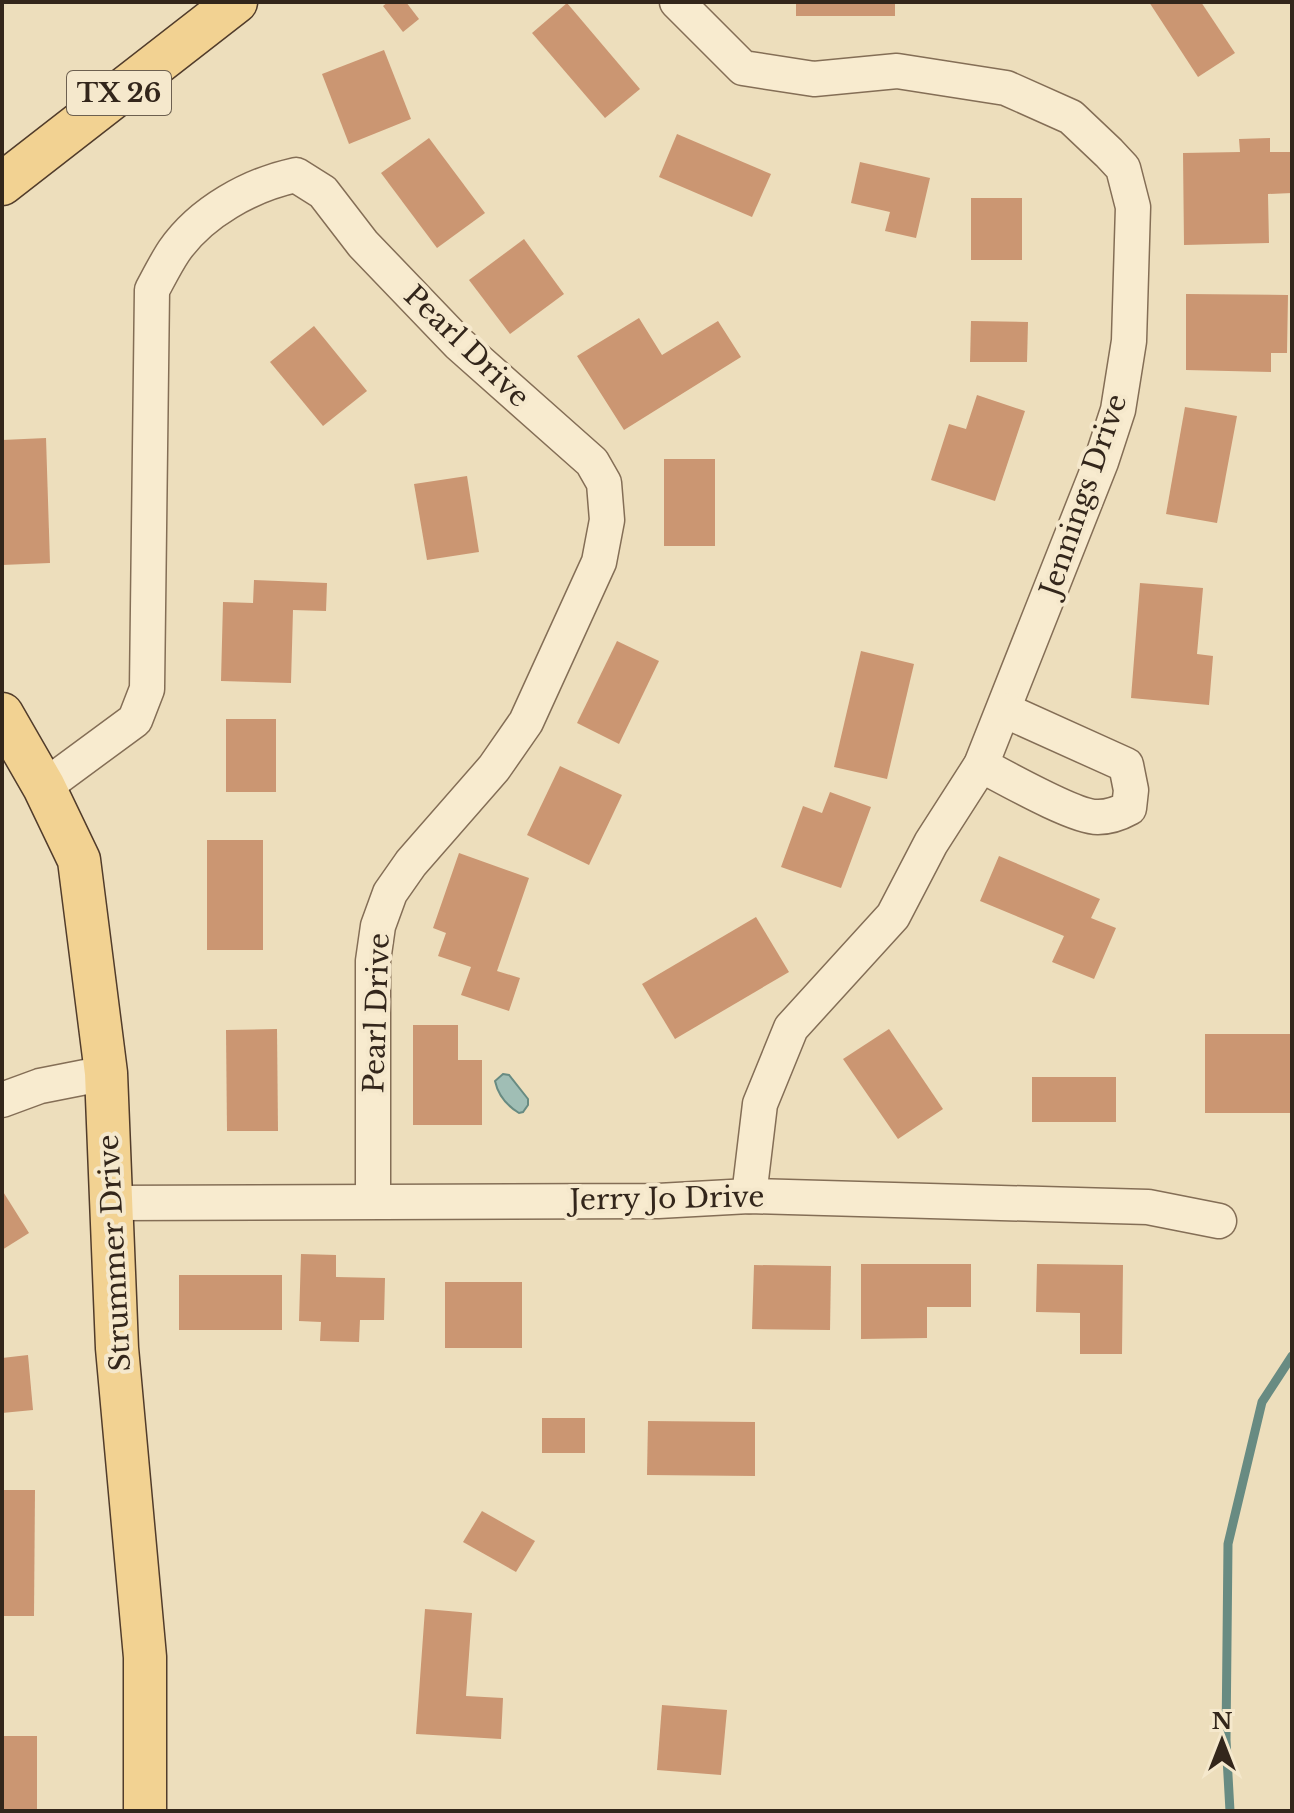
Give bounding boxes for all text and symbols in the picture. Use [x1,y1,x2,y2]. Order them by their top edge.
road number: TX 26 [67,71,171,115]
street label: Pearl Drive [397,278,537,415]
street label: Jennings Drive [1031,390,1134,605]
street label: Pearl Drive [356,932,397,1094]
street label: Strummer Drive [91,1133,138,1372]
street label: Jerry Jo Drive [565,1179,765,1218]
north arrow [1182,1701,1262,1781]
text: N [1212,1708,1233,1735]

